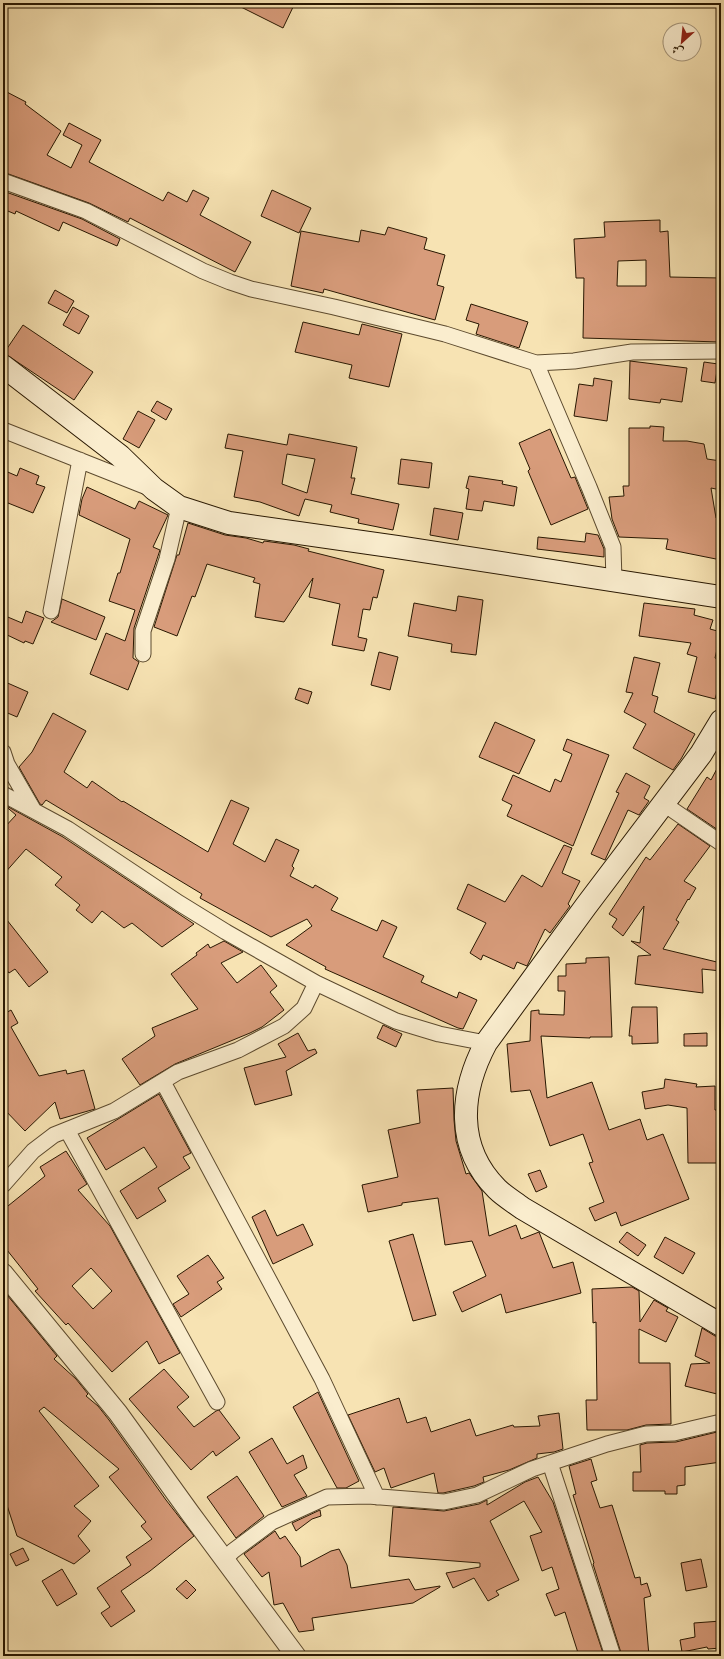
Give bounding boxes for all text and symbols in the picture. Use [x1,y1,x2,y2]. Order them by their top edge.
north arrow [662,22,702,62]
text: ش [670,41,686,59]

